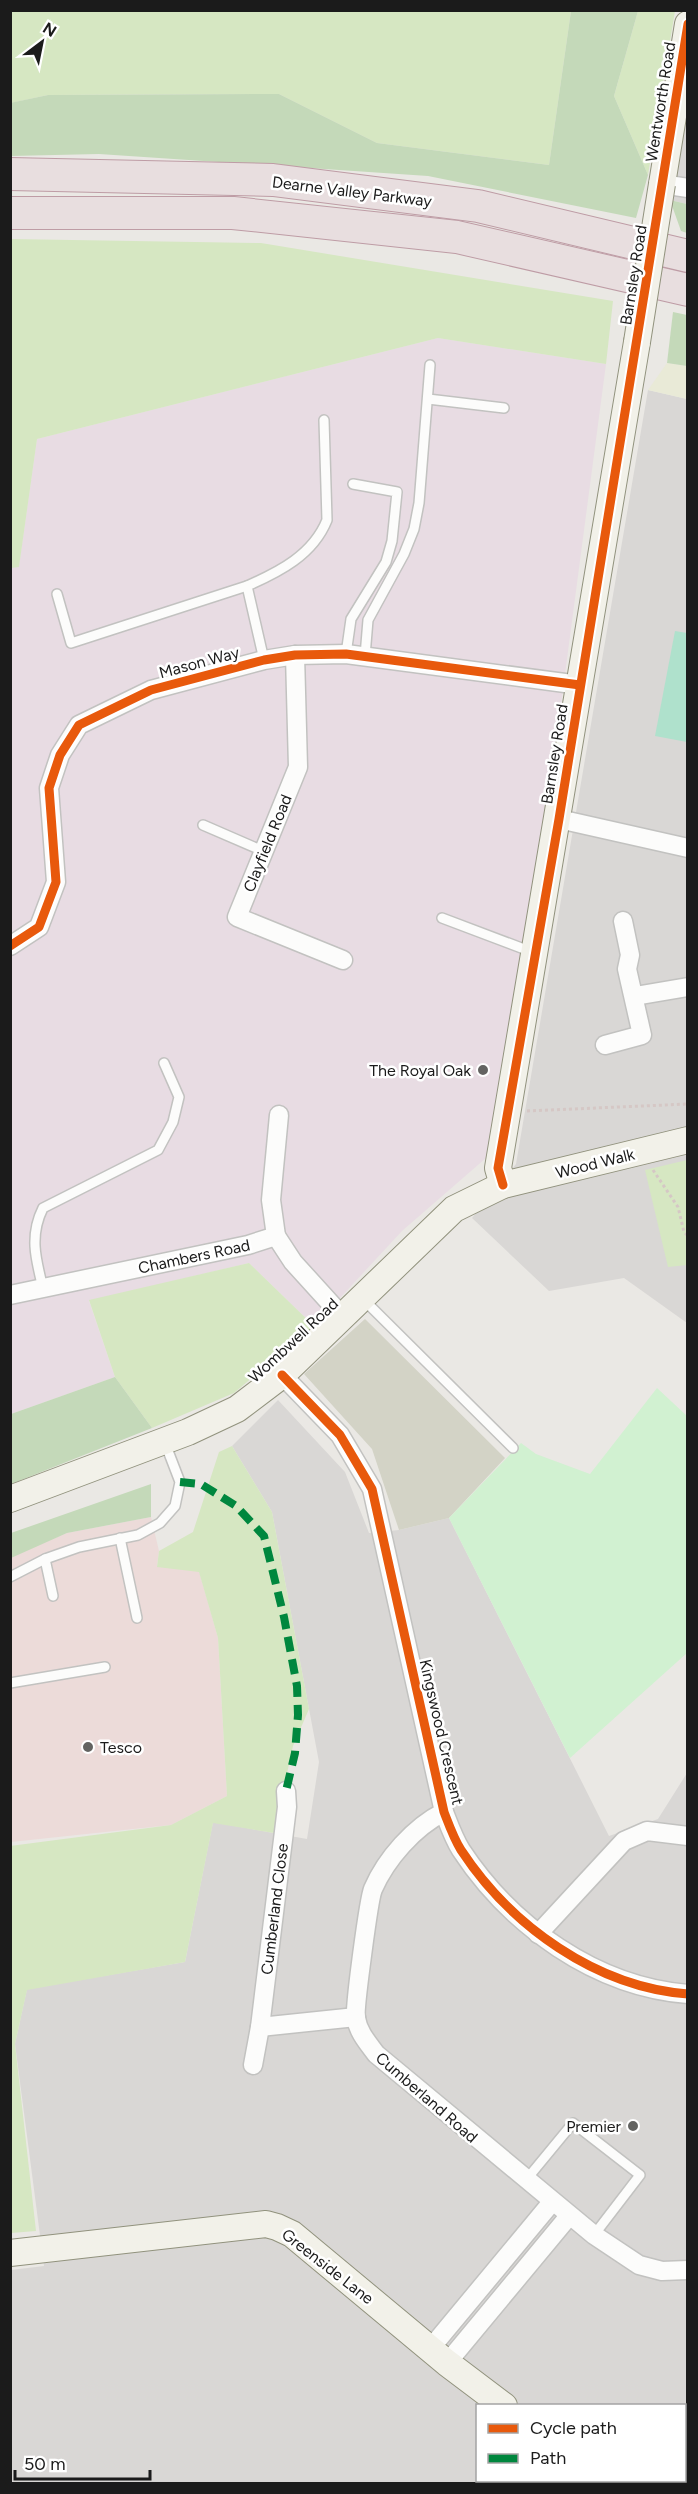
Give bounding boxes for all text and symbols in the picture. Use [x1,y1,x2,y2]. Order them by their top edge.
north arrow [12,12,72,72]
text: N [39,18,60,41]
street label: Wentworth Road [642,41,679,163]
street label: Dearne Valley Parkway [271,172,433,211]
street label: Barnsley Road [616,224,651,326]
street label: Mason Way [157,642,242,682]
street label: Barnsley Road [537,703,572,805]
street label: Clayfield Road [239,792,296,895]
place label: The Royal Oak [369,1061,471,1080]
marker: The Royal Oak [476,1063,490,1077]
street label: Wood Walk [554,1144,637,1182]
street label: Chambers Road [136,1235,252,1278]
street label: Wombwell Road [245,1294,342,1387]
street label: Kingswood Crescent [415,1657,468,1807]
place label: Tesco [100,1738,142,1757]
marker: Tesco [81,1740,95,1754]
street label: Cumberland Close [257,1842,292,1976]
street label: Cumberland Road [372,2048,481,2147]
place label: Premier [566,2117,622,2136]
marker: Premier [626,2119,640,2133]
street label: Greenside Lane [278,2225,378,2308]
legend [476,2404,686,2482]
text: Cycle path [530,2417,617,2439]
scale bar [15,2443,150,2481]
text: Path [530,2447,566,2469]
text: 50 m [24,2453,66,2475]

